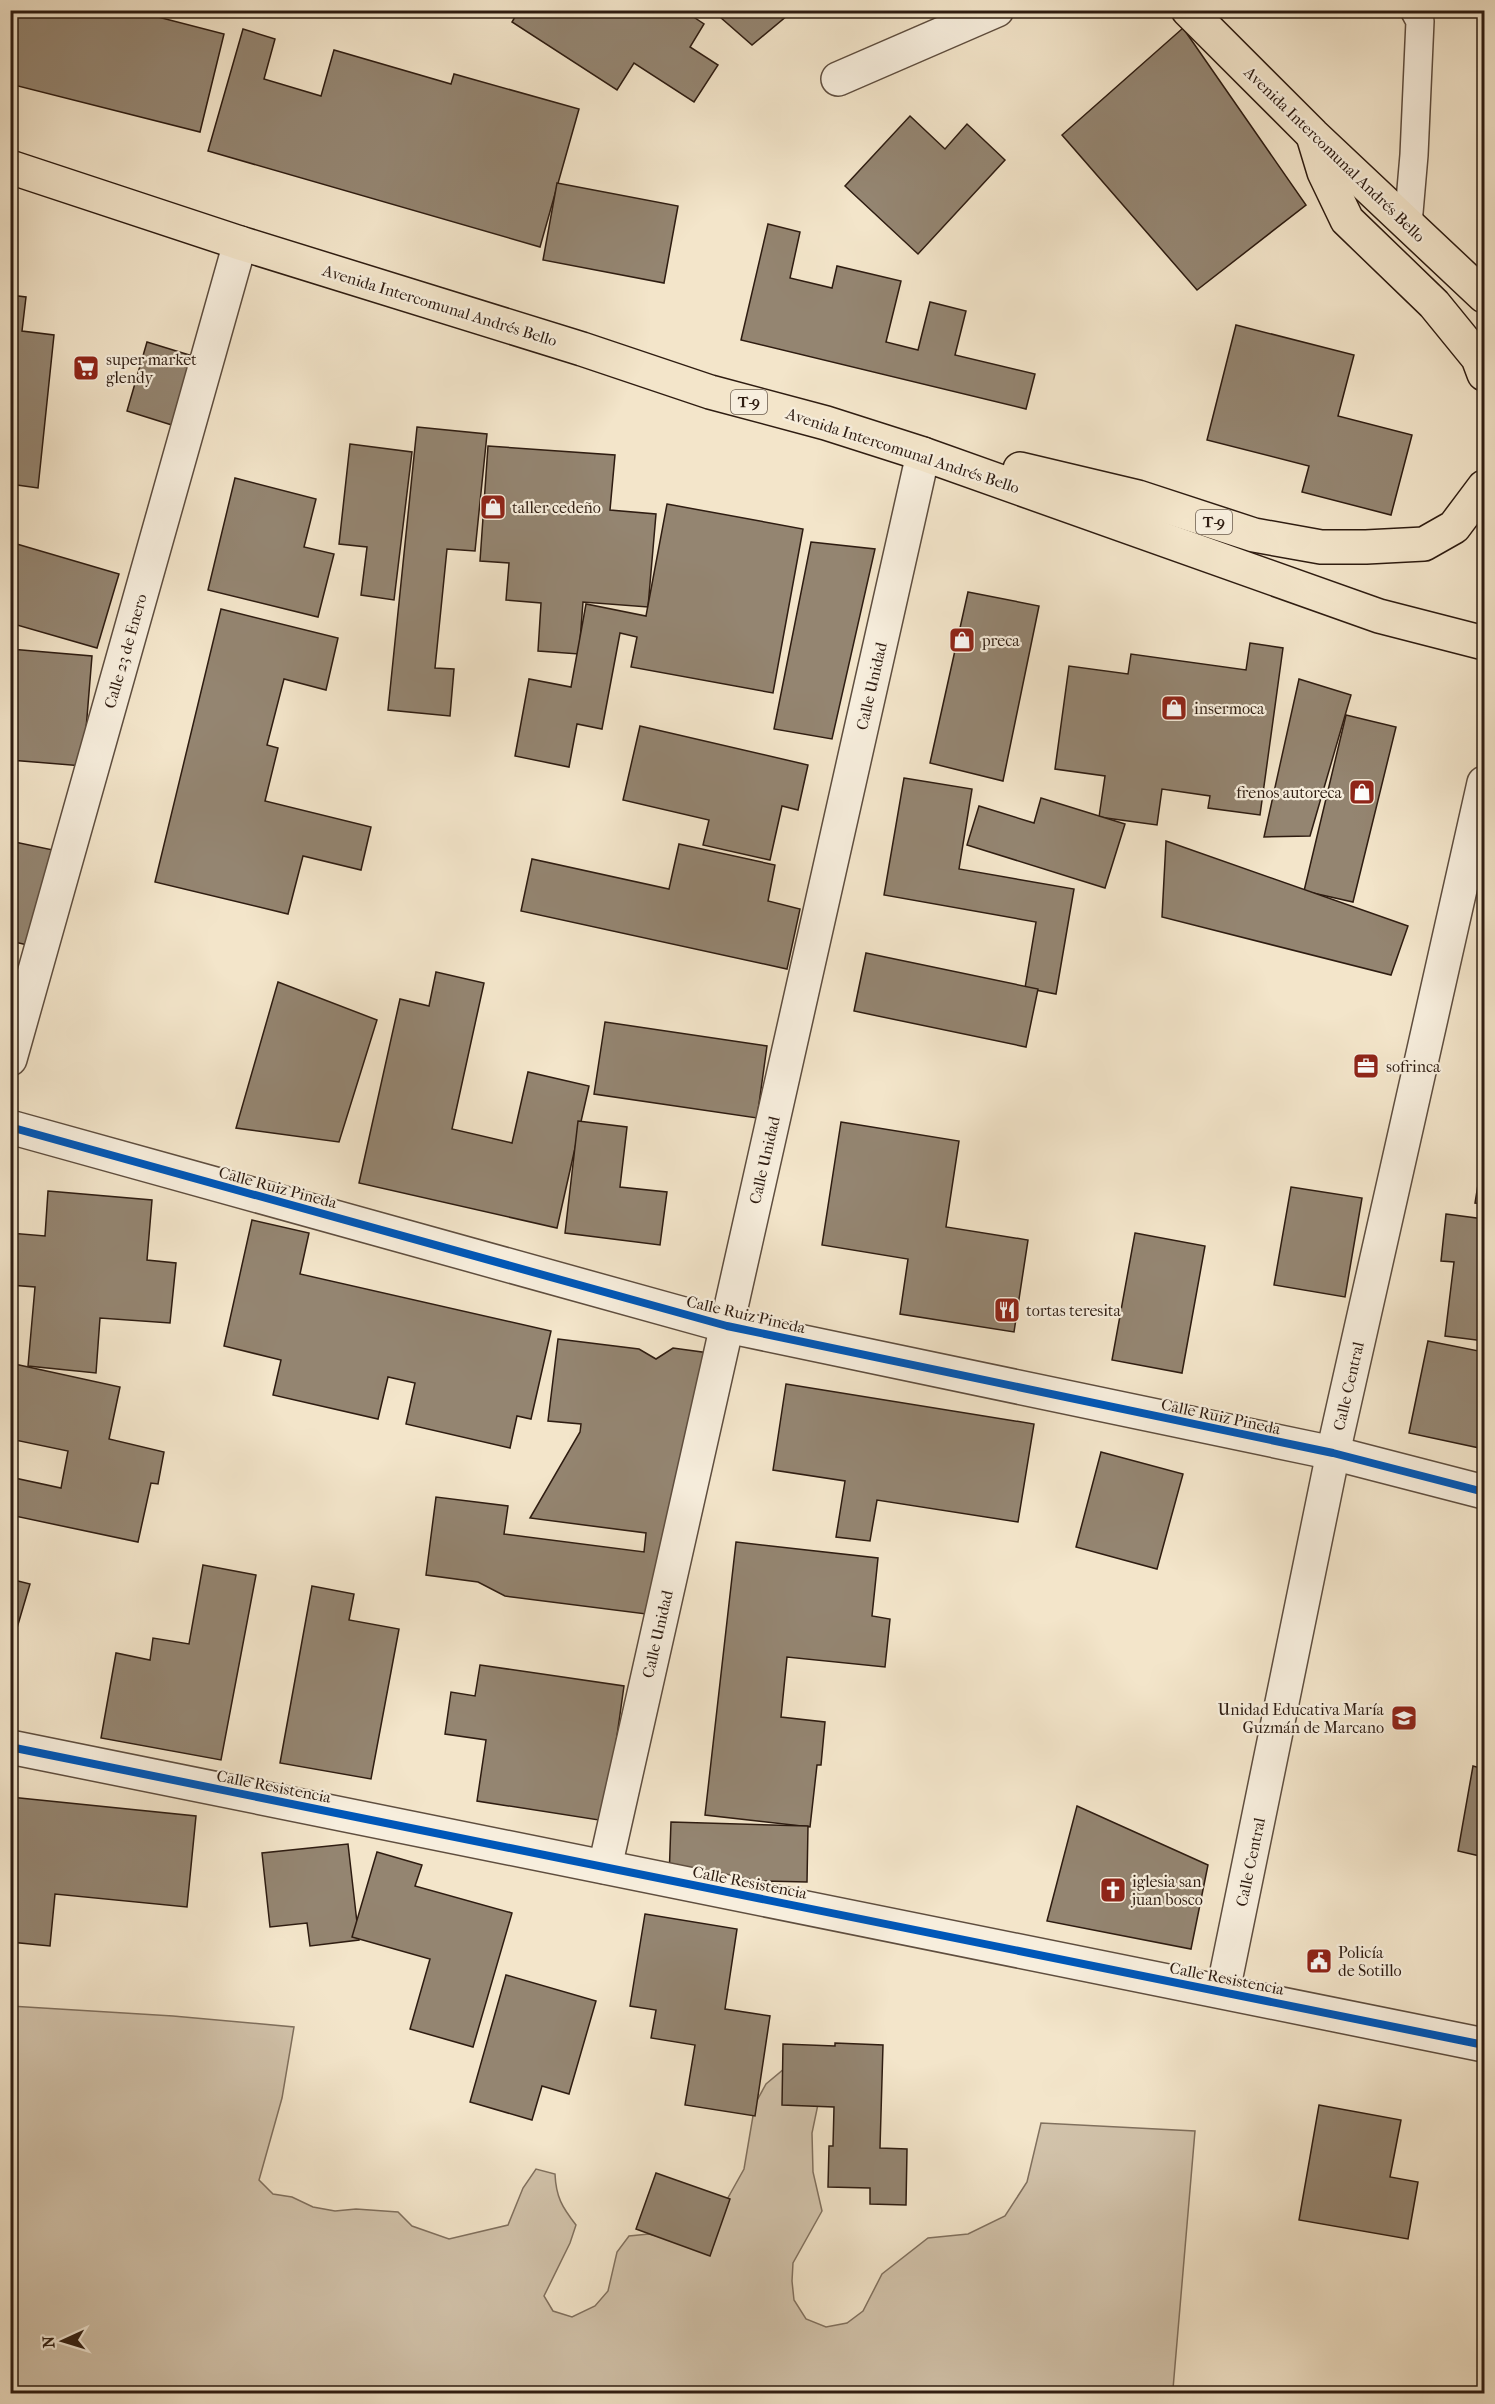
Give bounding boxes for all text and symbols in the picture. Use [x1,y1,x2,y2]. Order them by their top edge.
street label: Avenida Intercomunal Andrés Bello [1240,62,1429,246]
street label: Avenida Intercomunal Andrés Bello [319,260,559,350]
place label: super market glendy [106,350,197,387]
supermarket icon: super market glendy [71,353,101,383]
road number: T-9 [731,390,767,414]
street label: Avenida Intercomunal Andrés Bello [783,403,1022,497]
shop icon: taller cedeño [478,492,508,522]
place label: taller cedeño [512,498,601,517]
road number: T-9 [1196,510,1232,534]
street label: Calle 23 de Enero [100,592,151,711]
shop icon: preca [947,625,977,655]
place label: preca [981,631,1020,650]
street label: Calle Unidad [852,640,891,732]
shop icon: insermoca [1159,693,1189,723]
place label: insermoca [1194,699,1265,718]
shop icon: frenos autoreca [1347,777,1377,807]
place label: frenos autoreca [1236,783,1343,802]
office icon: sofrinca [1351,1051,1381,1081]
place label: sofrinca [1386,1057,1441,1076]
street label: Calle Unidad [745,1114,784,1206]
street label: Calle Ruiz Pineda [217,1163,340,1213]
street label: Calle Ruiz Pineda [685,1292,808,1338]
restaurant icon: tortas teresita [992,1295,1022,1325]
place label: tortas teresita [1026,1301,1122,1320]
street label: Calle Central [1329,1339,1368,1432]
street label: Calle Ruiz Pineda [1159,1395,1283,1439]
street label: Calle Unidad [638,1588,677,1680]
place label: Unidad Educativa María Guzmán de Marcano [1218,1700,1385,1737]
school or university icon: Unidad Educativa María Guzmán de Marcano [1389,1703,1419,1733]
street label: Calle Resistencia [215,1766,333,1807]
street label: Calle Central [1232,1815,1269,1908]
street label: Calle Resistencia [691,1862,809,1903]
place label: iglesia san juan bosco [1130,1872,1203,1909]
church icon: iglesia san juan bosco [1098,1875,1128,1905]
place label: Policía de Sotillo [1338,1943,1402,1980]
public building icon: Policía de Sotillo [1304,1946,1334,1976]
street label: Calle Resistencia [1168,1958,1286,1999]
north arrow [33,2311,93,2371]
text: N [39,2334,58,2349]

